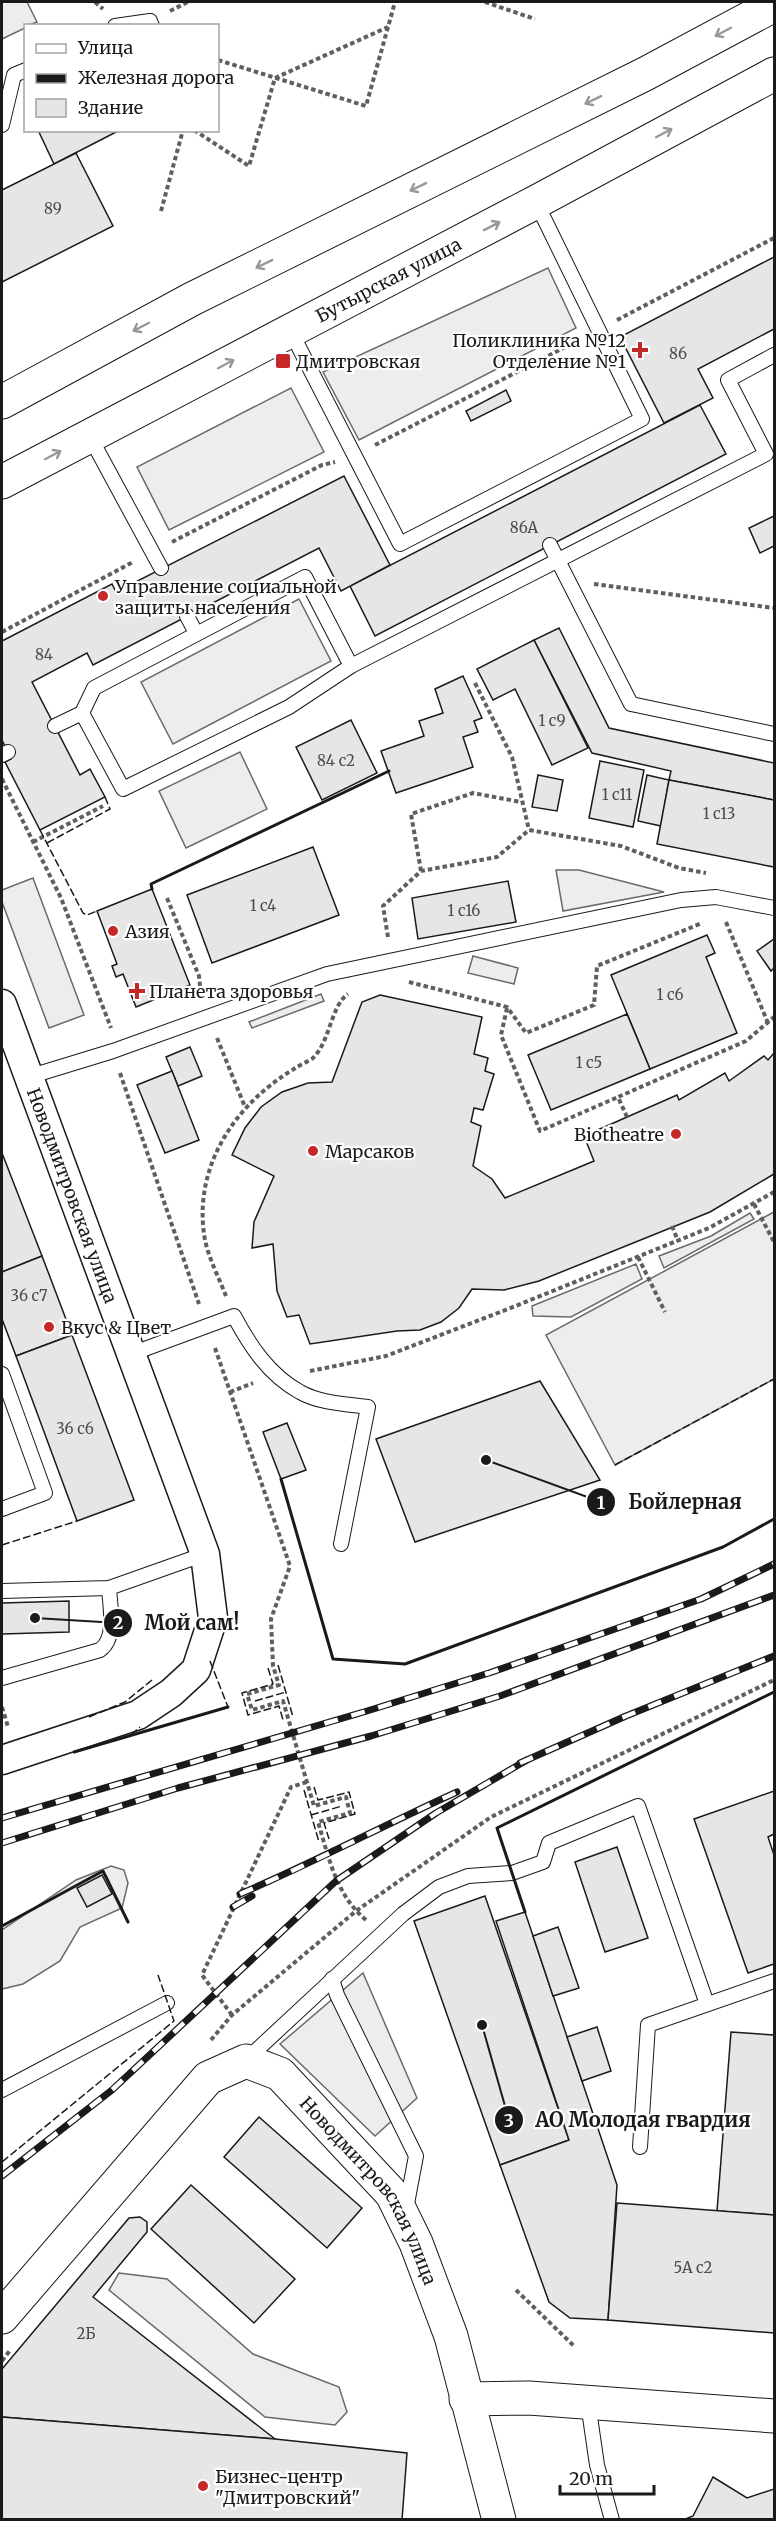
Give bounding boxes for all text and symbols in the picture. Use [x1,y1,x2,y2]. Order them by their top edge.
legend [24,24,219,132]
one-way arrow [714,27,732,39]
text: Улица [77,36,133,59]
text: Железная дорога [78,66,235,89]
one-way arrow [584,95,602,106]
text: Здание [78,96,143,119]
one-way arrow [654,127,672,139]
one-way arrow [410,181,427,193]
house number: 89 [44,199,62,218]
one-way arrow [483,219,501,231]
street label: Бутырская улица [311,232,465,327]
one-way arrow [256,258,274,270]
one-way arrow [133,321,150,333]
place label: Поликлиника №12 Отделение №1 [452,329,626,373]
marker: Поликлиника №12 Отделение №1 [631,341,649,359]
house number: 86 [669,344,687,363]
place label: Дмитровская [296,350,421,373]
marker: Дмитровская [274,352,292,370]
one-way arrow [216,358,234,369]
one-way arrow [44,449,61,461]
house number: 86А [510,518,539,537]
place label: Управление социальной защиты населения [114,575,337,619]
marker: Управление социальной защиты населения [96,589,110,603]
house number: 84 [35,645,53,664]
house number: 1 с9 [538,711,566,730]
house number: 84 с2 [317,751,355,770]
house number: 1 с11 [602,785,633,804]
house number: 1 с13 [703,804,735,823]
house number: 1 с4 [250,896,276,915]
house number: 1 с16 [448,901,480,920]
place label: Азия [124,920,170,943]
marker: Азия [106,924,120,938]
place label: Планета здоровья [149,980,314,1003]
marker: Планета здоровья [130,984,144,998]
house number: 1 с6 [657,985,683,1004]
house number: 1 с5 [576,1053,602,1072]
street label: Новодмитровская улица [22,1085,123,1307]
place label: Biotheatre [574,1123,664,1146]
marker: Biotheatre [669,1127,683,1141]
place label: Марсаков [325,1140,415,1163]
marker: Марсаков [306,1144,320,1158]
house number: 36 с7 [11,1286,48,1305]
place label: Вкус & Цвет [61,1316,171,1339]
marker: Вкус & Цвет [42,1320,56,1334]
house number: 36 с6 [56,1419,94,1438]
callout: Бойлерная [586,1483,754,1521]
text: Бойлерная [628,1489,742,1514]
text: 1 [597,1491,605,1514]
callout: Мой сам! [103,1604,251,1642]
text: Мой сам! [145,1610,239,1635]
text: 2 [113,1611,123,1634]
street label: Новодмитровская улица [295,2091,442,2288]
callout: АО Молодая гвардия [494,2101,763,2139]
text: АО Молодая гвардия [534,2107,751,2132]
text: 3 [504,2109,514,2132]
house number: 5А с2 [674,2258,712,2277]
house number: 2Б [77,2324,95,2343]
scale bar [560,2458,654,2496]
place label: Бизнес-центр "Дмитровский" [215,2465,360,2509]
text: 20 m [569,2467,613,2490]
marker: Бизнес-центр "Дмитровский" [196,2479,210,2493]

